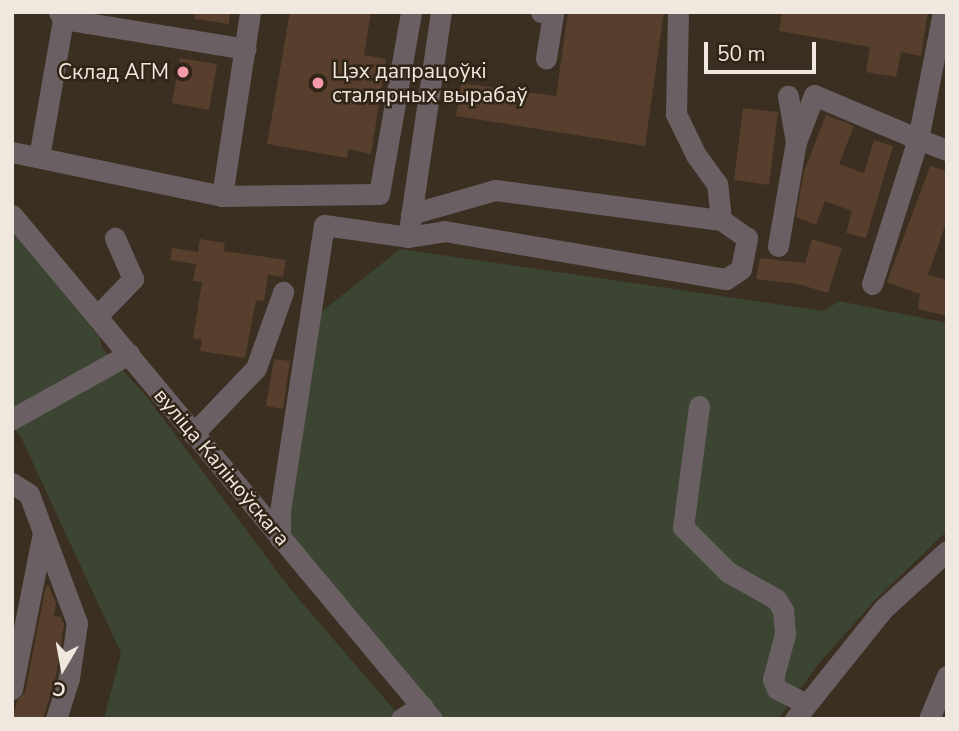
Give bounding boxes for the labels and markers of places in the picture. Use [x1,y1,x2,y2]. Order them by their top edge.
place label: Цэх дапрацоўкі сталярных вырабаў [332,58,527,108]
place label: Склад АГМ [58,59,169,85]
marker: Склад АГМ [175,64,191,80]
marker: Цэх дапрацоўкі сталярных вырабаў [310,75,326,91]

